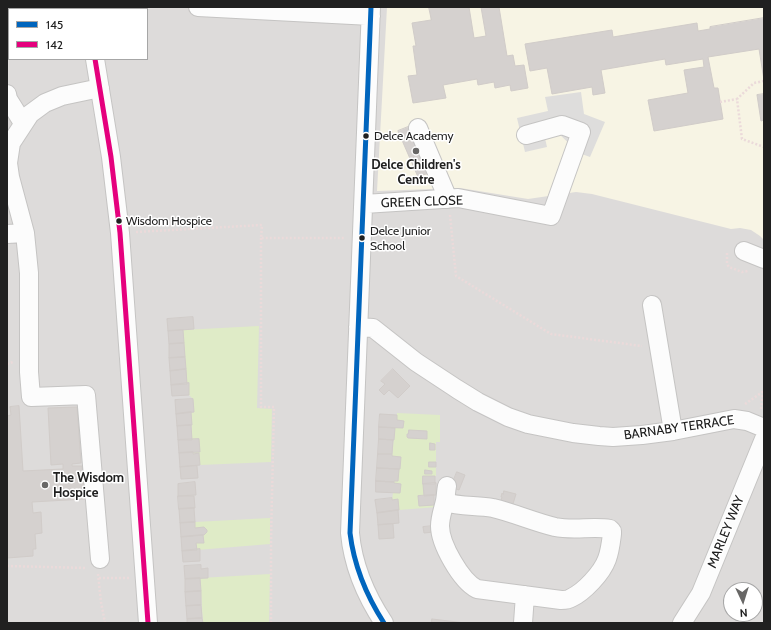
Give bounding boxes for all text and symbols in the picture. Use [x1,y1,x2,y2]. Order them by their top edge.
legend [8,8,148,60]
text: 145 [46,17,63,32]
text: 142 [46,37,63,52]
place label: Delce Academy [374,129,453,143]
marker: Delce Academy [361,131,371,141]
marker: Delce Children's Centre [411,146,421,156]
place label: Delce Children's Centre [371,157,461,188]
street label: GREEN CLOSE [381,193,463,211]
place label: Wisdom Hospice [126,214,212,228]
marker: Wisdom Hospice [114,216,124,226]
place label: Delce Junior School [370,224,431,252]
marker: Delce Junior School [357,233,367,243]
street label: BARNABY TERRACE [623,413,735,443]
place label: The Wisdom Hospice [53,470,124,501]
marker: The Wisdom Hospice [40,480,50,490]
street label: MARLEY WAY [704,493,748,571]
north arrow [723,582,763,622]
text: N [739,606,748,620]

